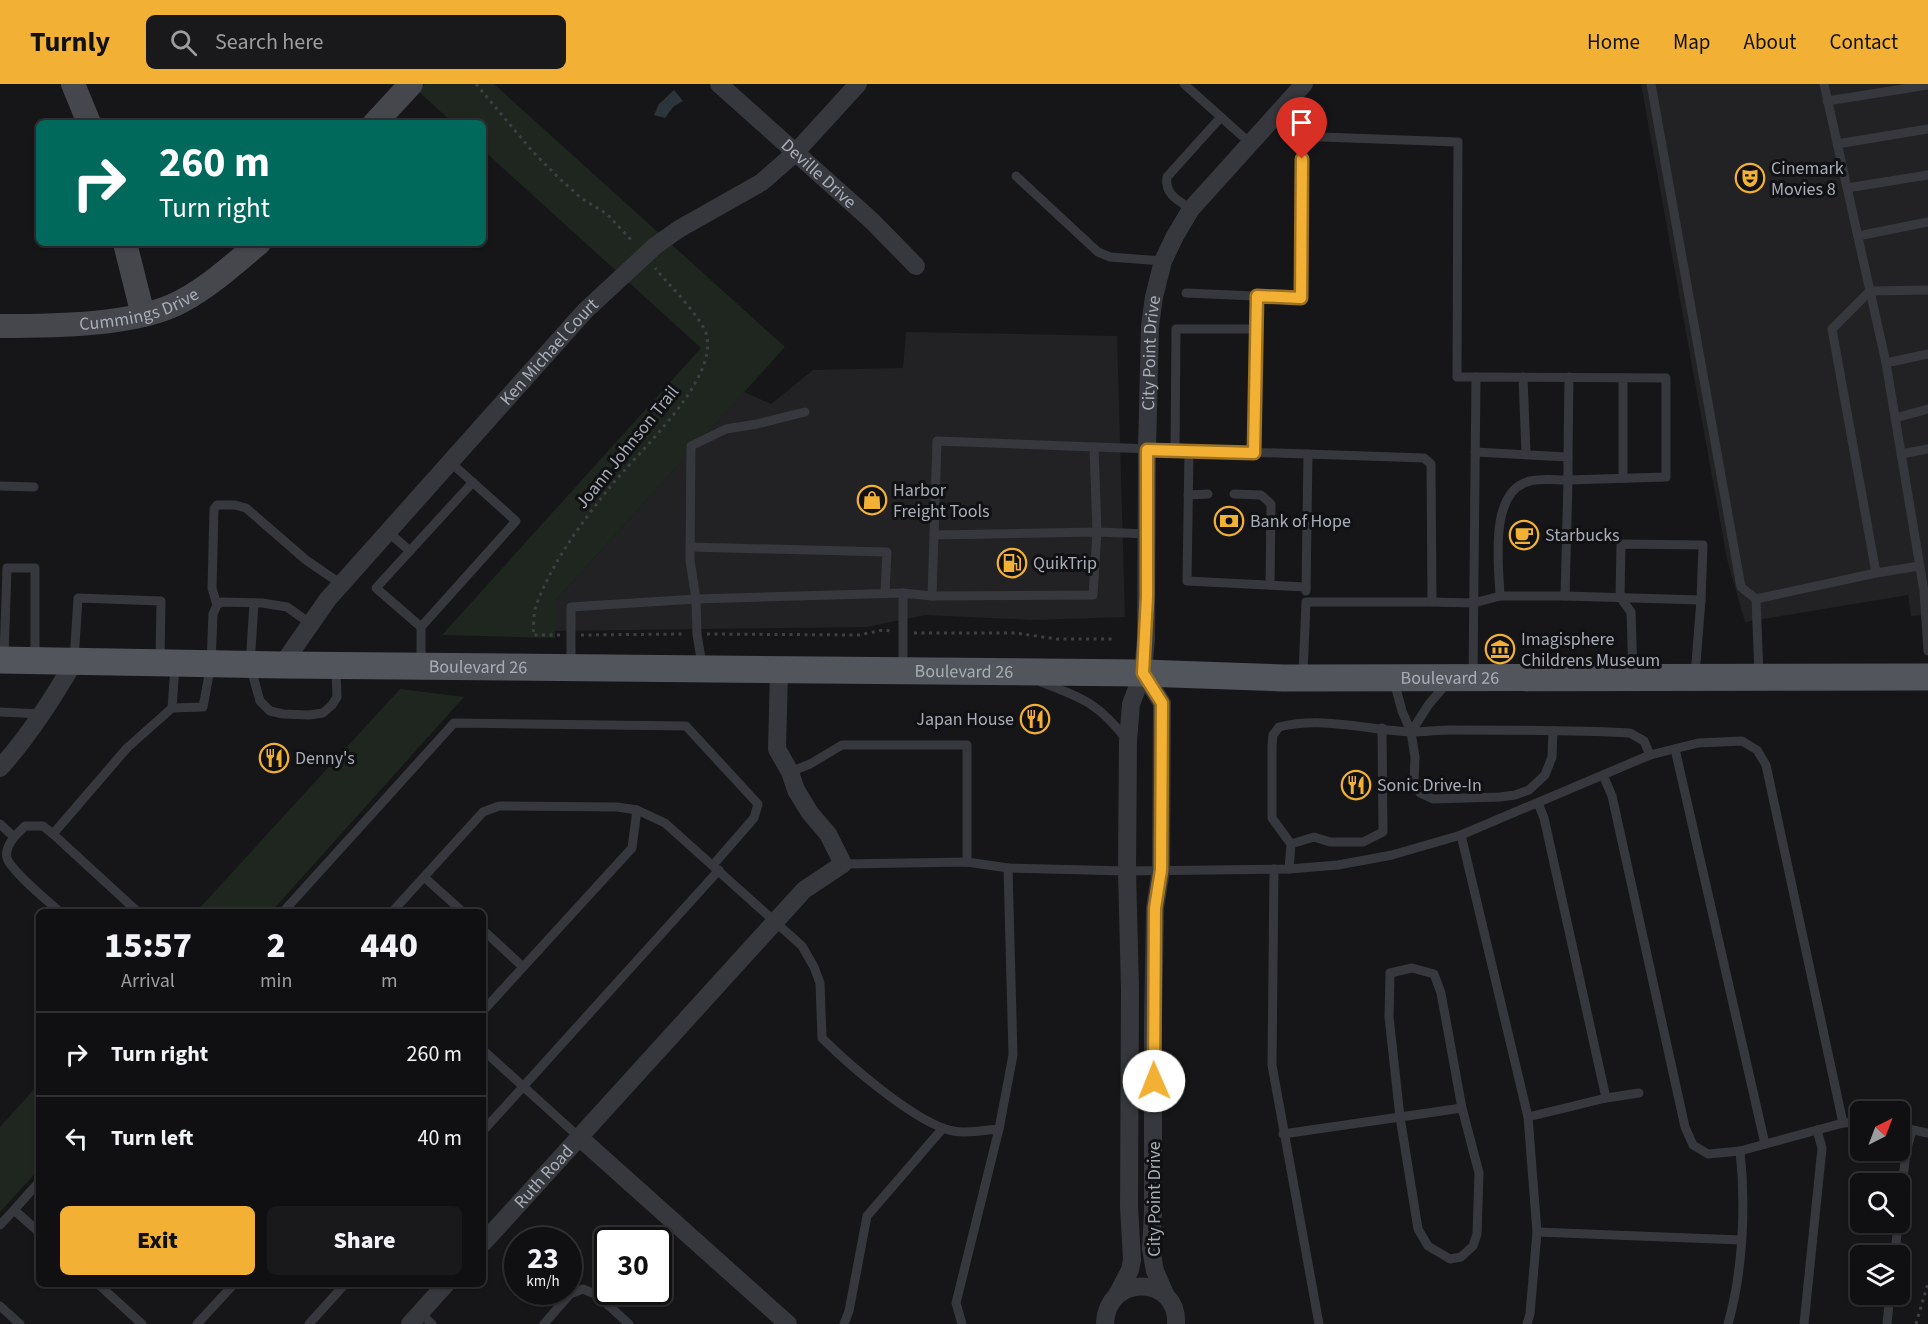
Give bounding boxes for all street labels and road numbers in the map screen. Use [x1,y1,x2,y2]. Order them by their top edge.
street label: Deville Drive [775,133,862,214]
street label: Cummings Drive [78,282,204,337]
street label: Ken Michael Court [494,293,604,411]
street label: City Point Drive [1136,294,1167,411]
street label: Joann Johnson Trail [570,380,685,514]
street label: Boulevard 26 [429,654,527,680]
street label: Boulevard 26 [915,659,1013,685]
street label: Boulevard 26 [1401,666,1499,691]
street label: Ruth Road [508,1139,579,1214]
street label: City Point Drive [1142,1141,1167,1257]

